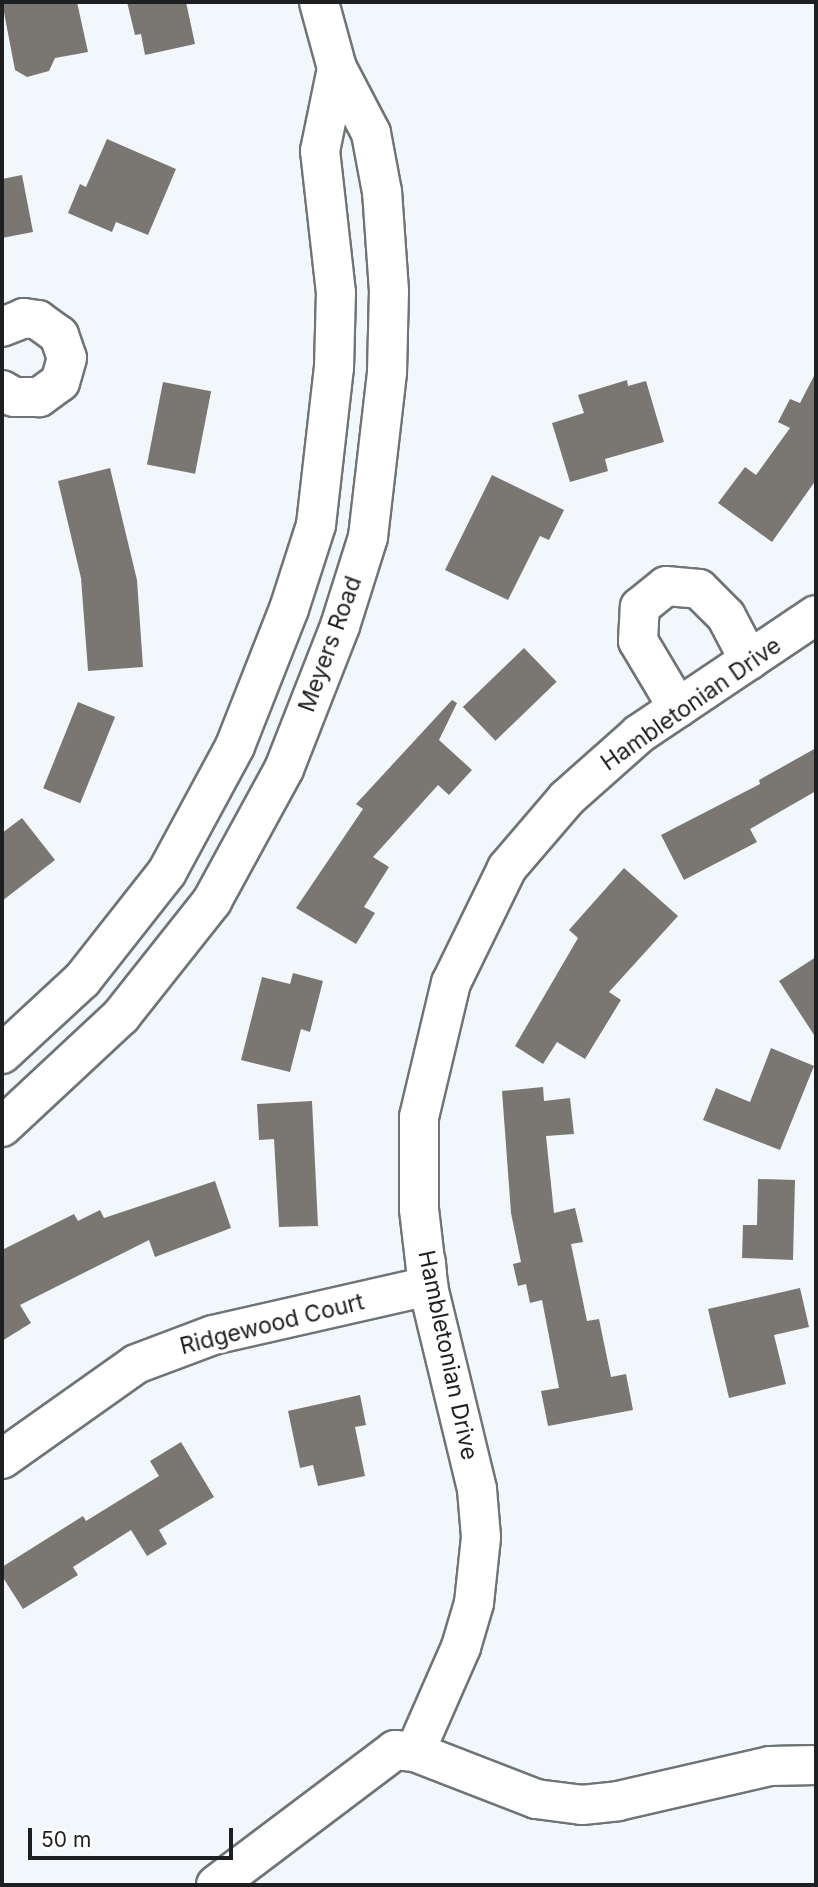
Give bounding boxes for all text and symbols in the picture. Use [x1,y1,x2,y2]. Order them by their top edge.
street label: Meyers Road [293,572,367,716]
street label: Hambletonian Drive [596,631,786,777]
street label: Hambletonian Drive [412,1248,484,1462]
street label: Ridgewood Court [177,1288,367,1360]
scale bar [32,1814,236,1858]
text: 50 m [41,1827,91,1852]

